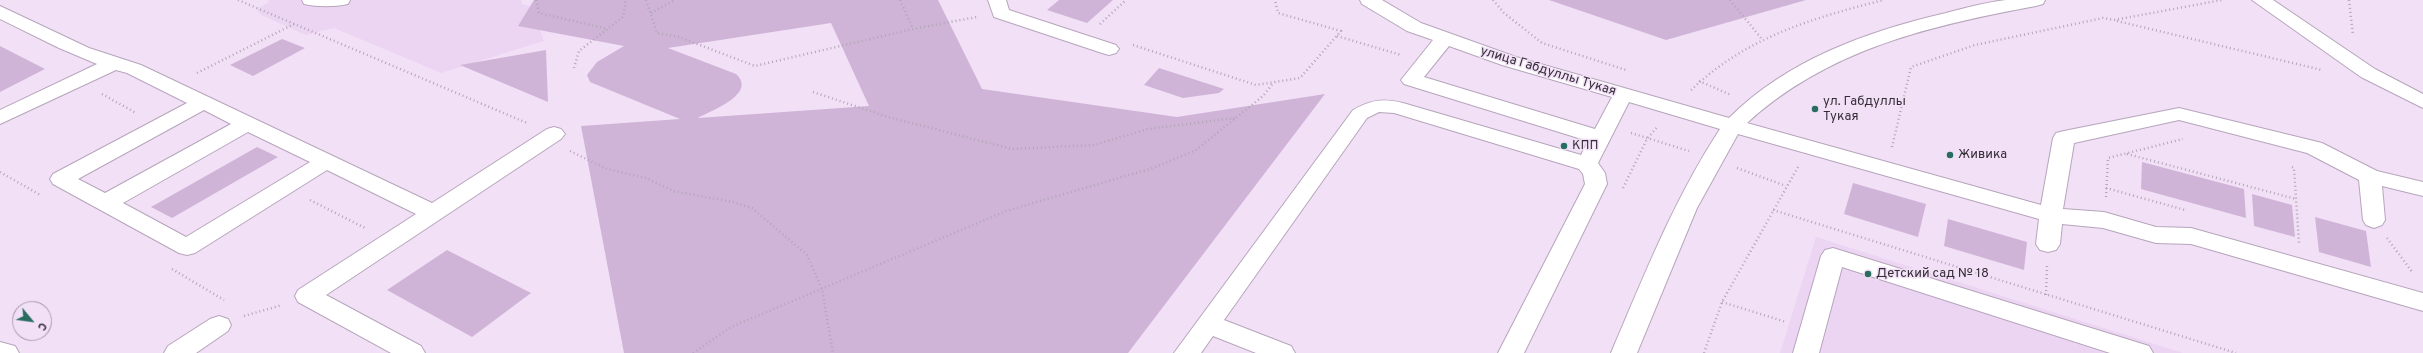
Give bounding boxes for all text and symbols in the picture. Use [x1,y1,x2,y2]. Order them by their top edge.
street label: улица Габдуллы Тукая [1478,44,1618,100]
place label: ул. Габдуллы Тукая [1823,94,1906,125]
marker: ул. Габдуллы Тукая [1810,104,1820,114]
place label: КПП [1572,138,1598,154]
marker: КПП [1559,141,1569,151]
place label: Живика [1958,147,2007,163]
marker: Живика [1945,150,1955,160]
place label: Детский сад № 18 [1876,266,1989,282]
marker: Детский сад № 18 [1863,269,1873,279]
north arrow [12,301,52,341]
text: С [34,320,49,333]

